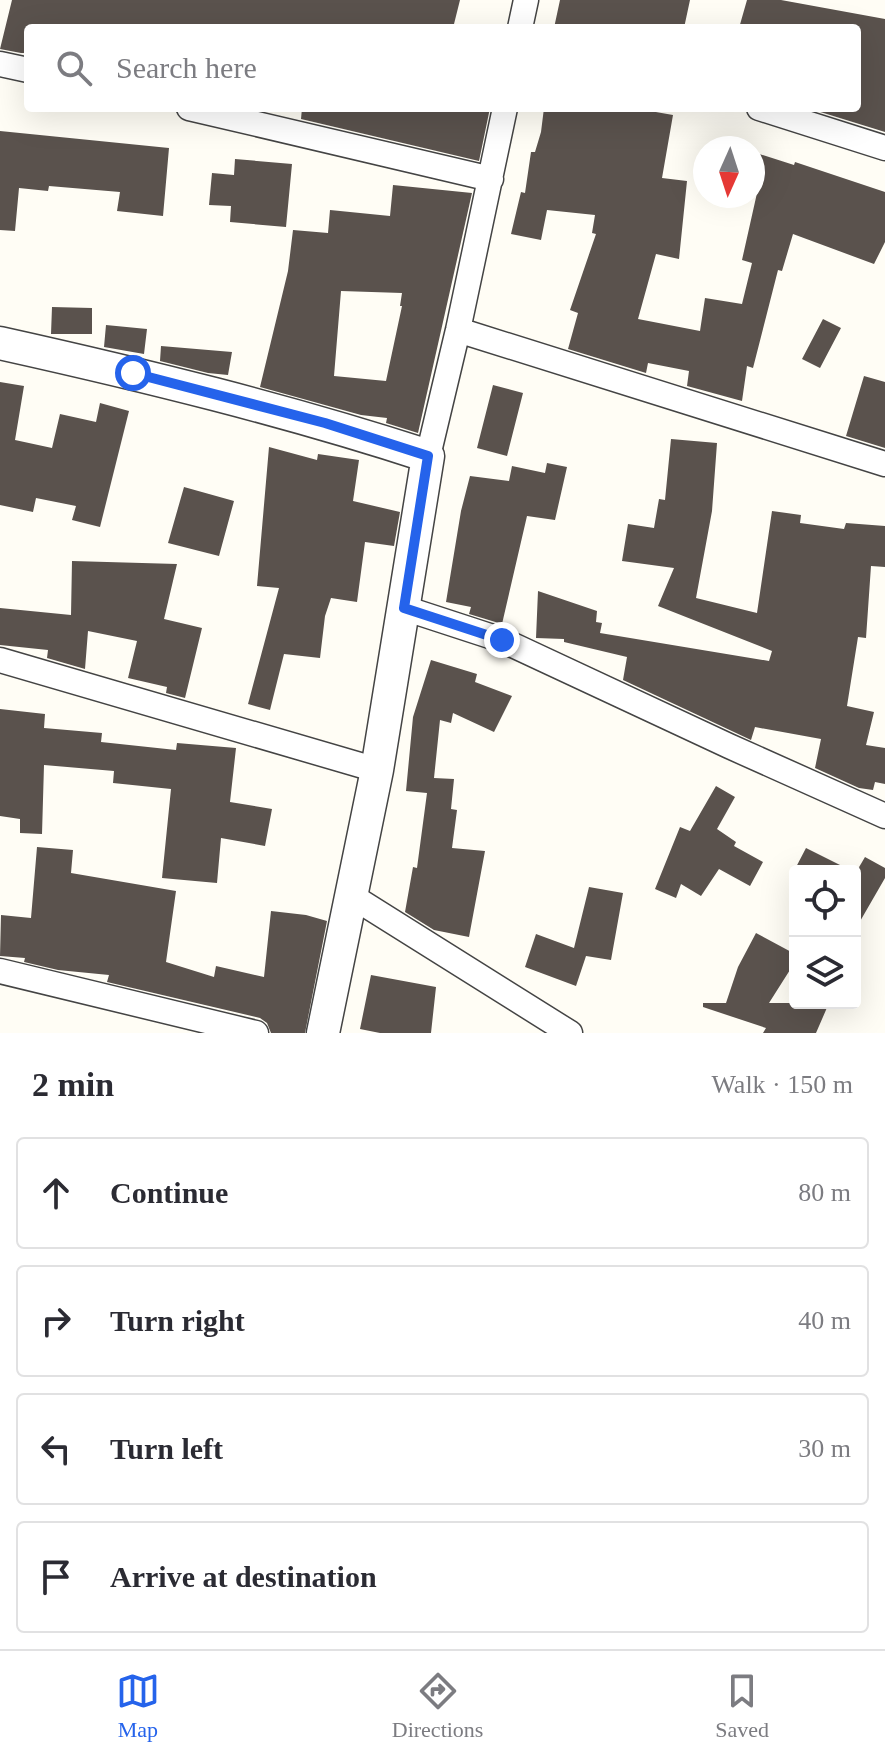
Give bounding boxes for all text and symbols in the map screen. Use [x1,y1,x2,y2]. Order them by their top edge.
search box [24,24,861,112]
icon: search [52,46,96,90]
text: Search here [116,51,257,84]
north arrow [693,136,765,208]
route start [115,355,151,391]
route end [484,622,520,658]
map controls [789,865,861,1009]
button: locate [789,865,861,937]
button: layers [789,937,861,1009]
text: 2 min [32,1066,114,1103]
text: Walk · 150 m [711,1070,853,1099]
icon: ahead [34,1171,78,1215]
text: Continue [110,1176,228,1209]
text: 80 m [798,1178,851,1207]
icon: right [34,1299,78,1343]
text: Turn right [110,1304,245,1337]
text: 40 m [798,1306,851,1335]
icon: left [34,1427,78,1471]
text: Turn left [110,1432,223,1465]
text: 30 m [798,1434,851,1463]
icon: arrive [34,1555,78,1599]
text: Arrive at destination [110,1560,377,1593]
tab: Map [116,1669,160,1743]
tab: Directions [392,1669,483,1743]
tab: Saved [715,1669,769,1743]

